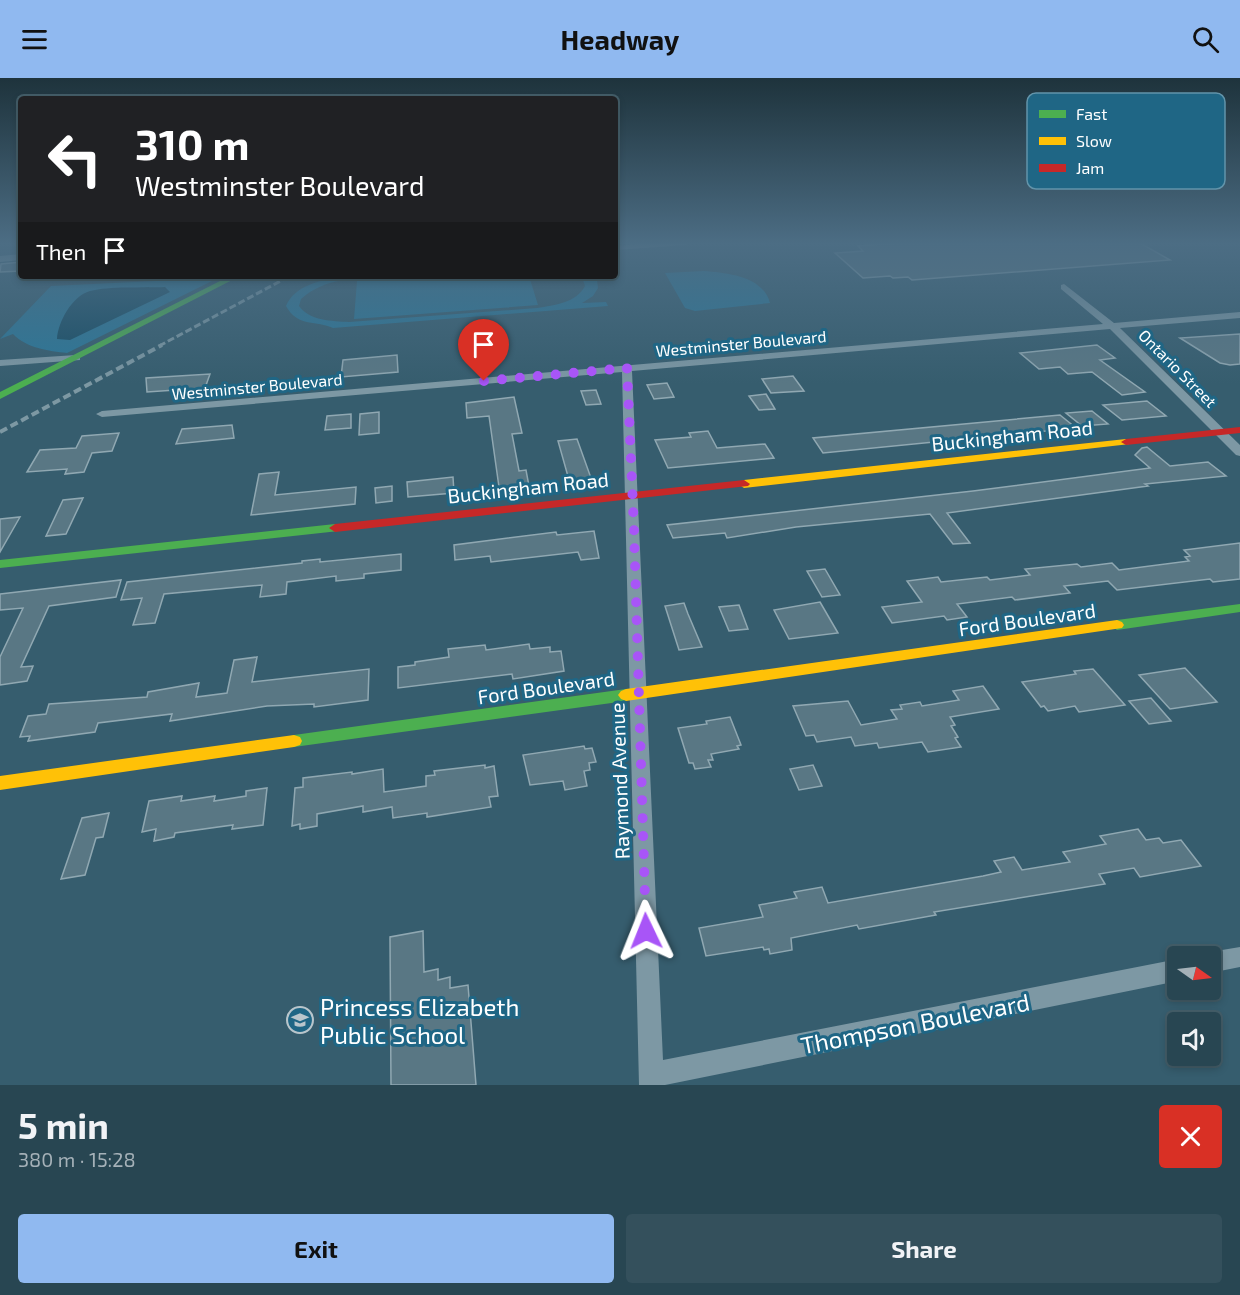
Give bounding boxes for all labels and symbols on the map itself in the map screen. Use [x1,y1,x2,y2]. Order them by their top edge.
legend [1027,93,1225,189]
text: Fast [1076,104,1107,123]
text: Slow [1076,131,1112,150]
text: Jam [1076,158,1104,177]
pin [458,319,509,381]
street label: Ontario Street [1135,325,1221,411]
street label: Westminster Boulevard [655,326,827,360]
street label: Westminster Boulevard [171,369,343,403]
street label: Buckingham Road [930,415,1094,455]
street label: Buckingham Road [446,467,610,507]
street label: Ford Boulevard [957,598,1097,640]
street label: Ford Boulevard [476,666,616,708]
street label: Raymond Avenue [604,702,634,860]
position arrow [614,899,678,963]
north arrow [1167,946,1221,1000]
street label: Thompson Boulevard [798,987,1032,1059]
place label: Princess Elizabeth Public School [320,992,519,1049]
school or university icon: Princess Elizabeth Public School [285,1005,315,1035]

